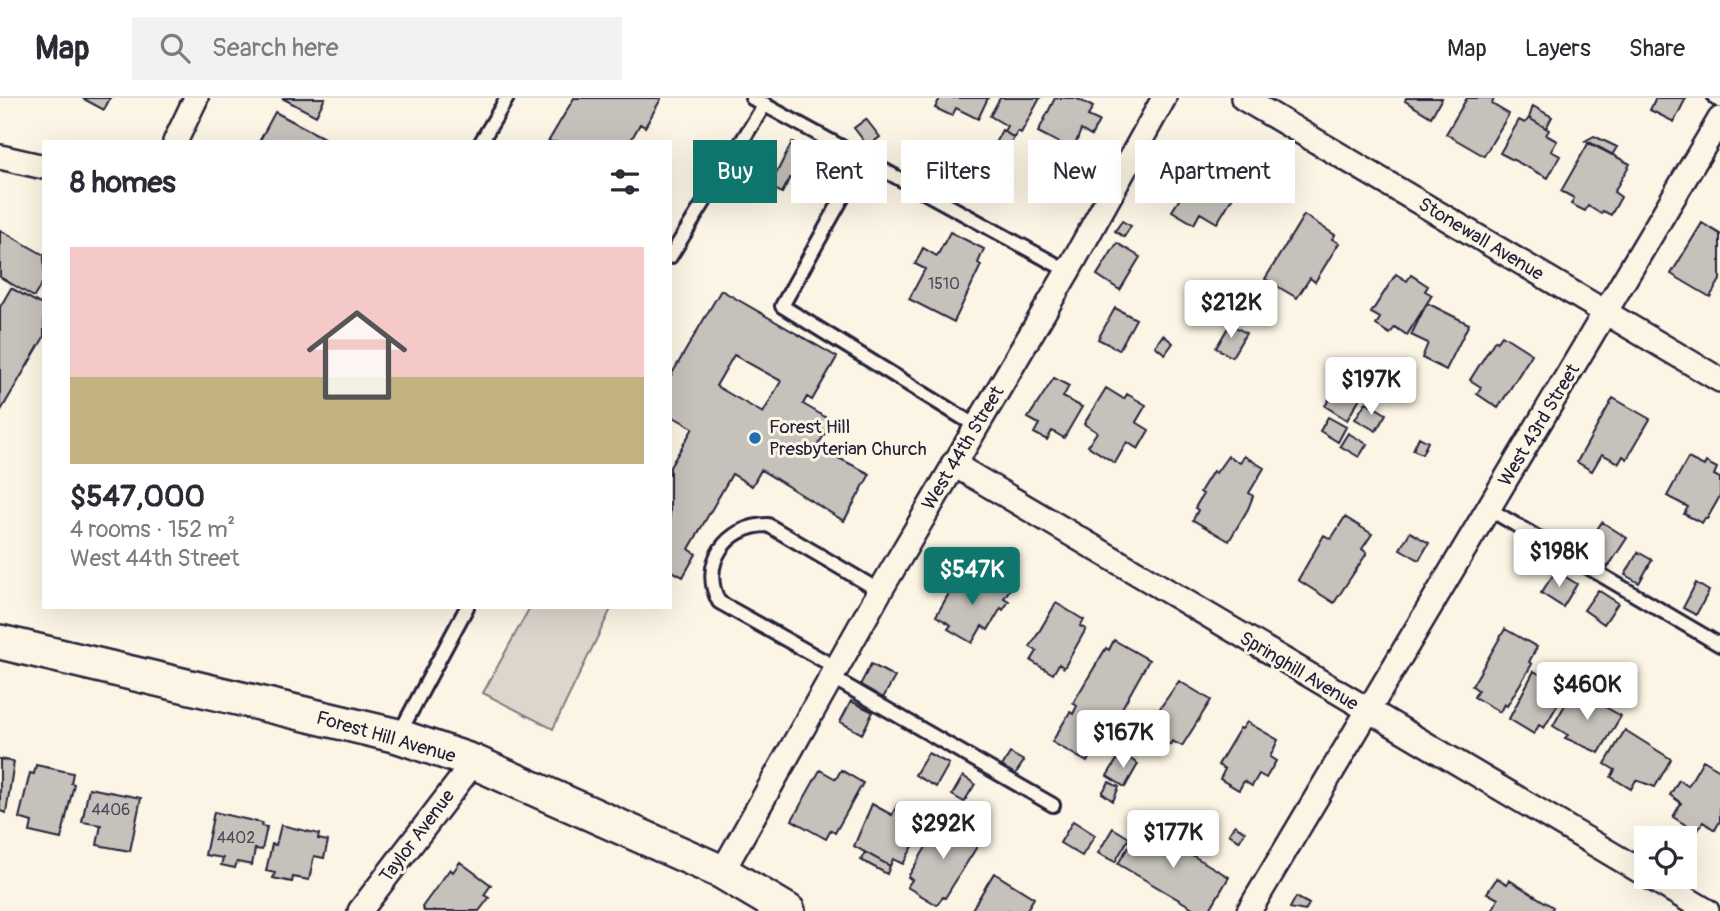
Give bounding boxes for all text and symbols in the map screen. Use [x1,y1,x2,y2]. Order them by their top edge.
search box [132,17,622,80]
text: Map [35,28,90,69]
icon: search [156,29,194,67]
text: Search here [212,32,339,64]
text: Map [1447,34,1487,63]
text: Layers [1525,34,1591,63]
text: Share [1629,34,1685,63]
chip: Buy [693,140,777,203]
chip: Rent [791,140,887,203]
chip: Filters [901,140,1014,203]
chip: New [1028,140,1121,203]
chip: Apartment [1135,140,1295,203]
icon: filters [606,163,644,201]
text: 8 homes [70,164,176,201]
street label: Stonewall Avenue [1414,192,1549,286]
house number: 1510 [928,274,960,294]
pin: $212K [1182,280,1280,340]
text: $212K [1200,288,1262,317]
icon: home [294,292,420,418]
pin: $197K [1322,358,1420,417]
street label: West 43rd Street [1493,359,1585,491]
text: $197K [1341,365,1401,394]
street label: West 44th Street [917,381,1010,514]
place label: Forest Hill Presbyterian Church [769,415,927,461]
marker: Forest Hill Presbyterian Church [747,430,763,446]
text: $547,000 [70,478,205,515]
text: 4 rooms · 152 m² [70,515,236,544]
pin: $198K [1510,530,1608,589]
text: $198K [1530,537,1588,566]
text: West 44th Street [70,544,240,573]
pin: $547K [923,547,1021,607]
text: $547K [940,555,1004,584]
street label: Springhill Avenue [1235,626,1363,716]
pin: $460K [1538,662,1636,722]
text: $460K [1553,670,1621,699]
street label: Forest Hill Avenue [314,706,459,769]
pin: $167K [1074,710,1172,770]
text: $167K [1093,718,1153,747]
street label: Taylor Avenue [374,784,460,887]
house number: 4406 [92,800,130,820]
pin: $292K [894,802,992,861]
text: $292K [911,809,975,838]
pin: $177K [1124,810,1222,870]
text: $177K [1143,818,1203,847]
map controls [1634,826,1697,889]
button: locate [1634,826,1697,889]
house number: 4402 [217,828,255,848]

